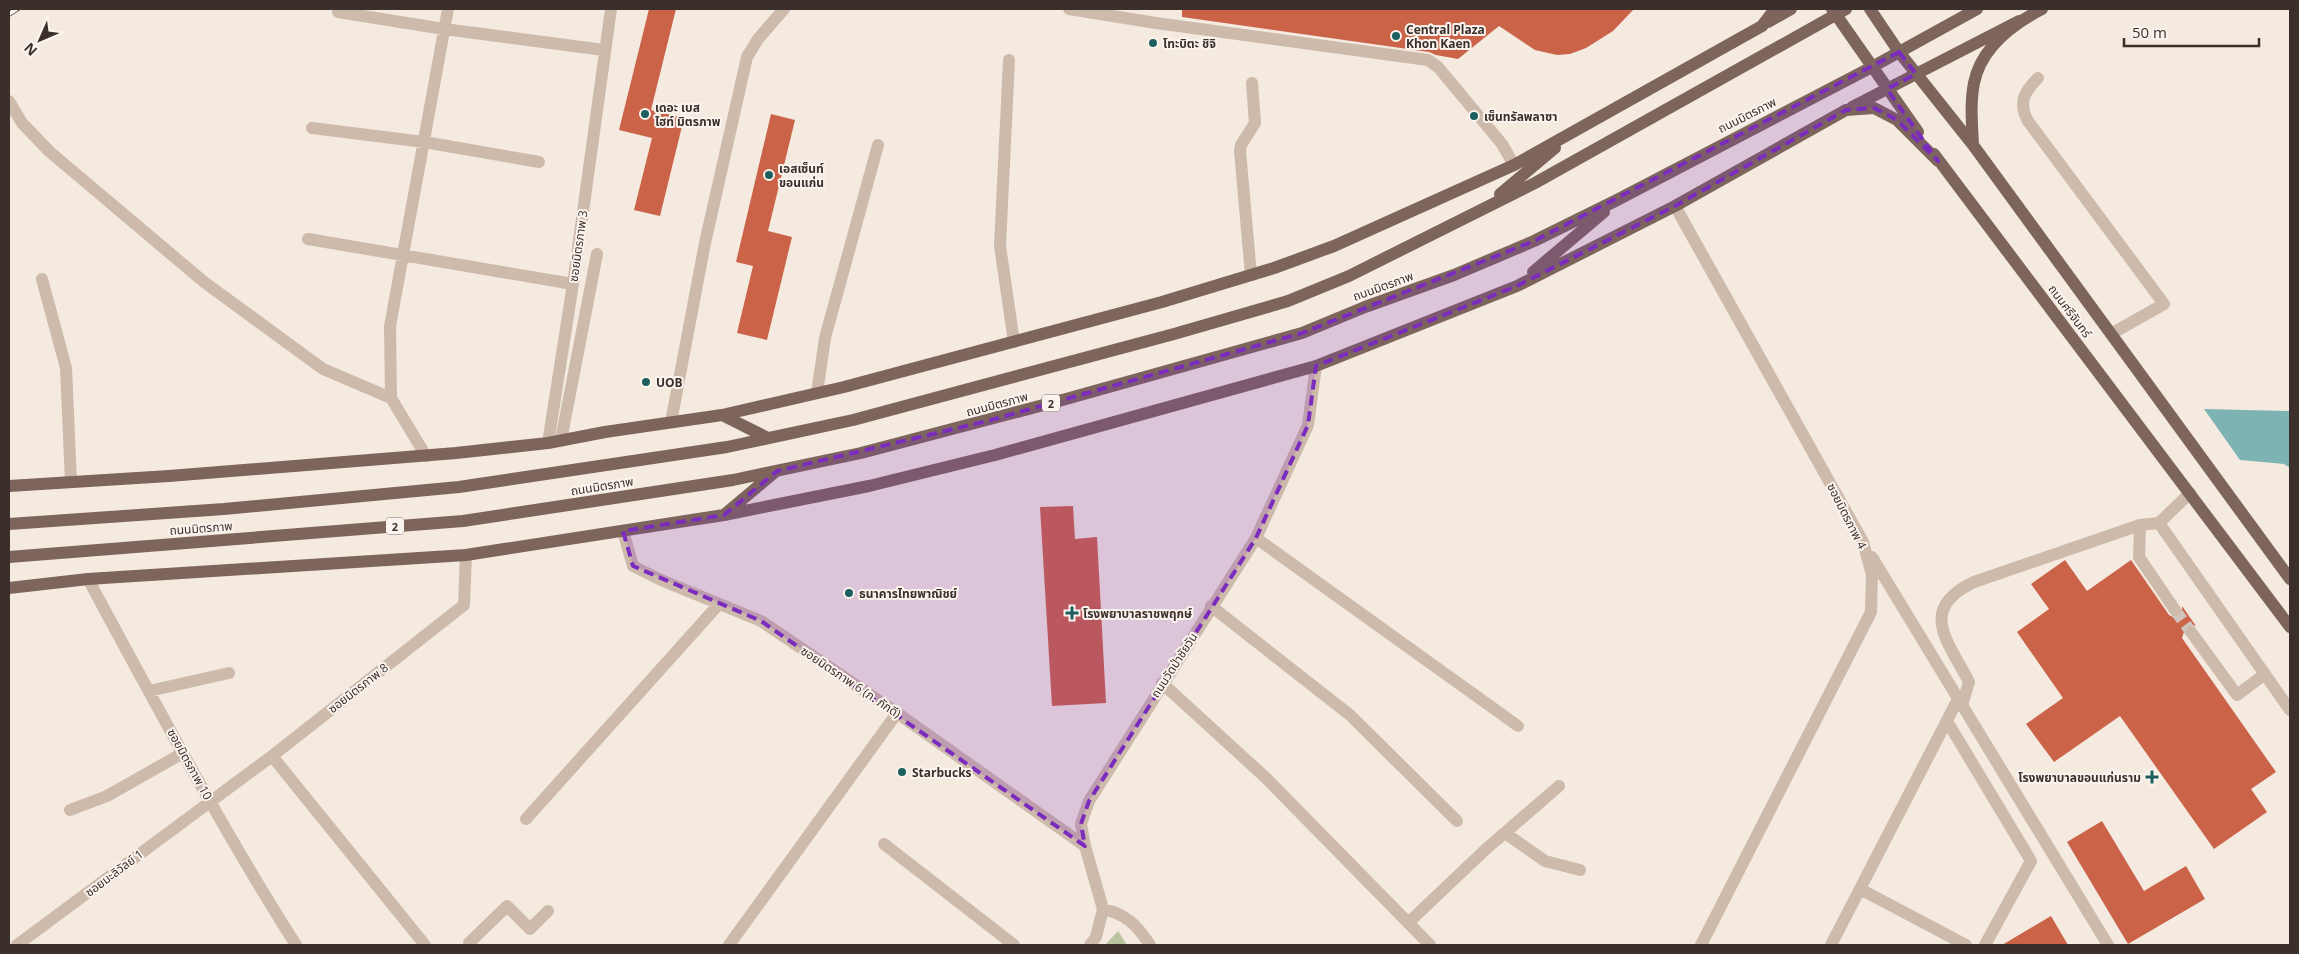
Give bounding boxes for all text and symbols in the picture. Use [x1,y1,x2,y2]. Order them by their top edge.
north arrow [15,15,65,65]
scale bar [2124,15,2259,47]
place label: Central Plaza Khon Kaen [1406,21,1485,52]
text: 50 m [2132,22,2167,42]
marker: Central Plaza Khon Kaen [1390,30,1402,42]
place label: โทะบิตะ ชิจิ [1163,35,1216,52]
marker: โทะบิตะ ชิจิ [1147,37,1159,49]
text: N [20,39,41,60]
street label: ถนนมิตรภาพ [1715,93,1779,137]
place label: เดอะ เบส ไฮท์ มิตรภาพ [655,99,721,130]
marker: เดอะ เบส ไฮท์ มิตรภาพ [639,108,651,120]
place label: เซ็นทรัลพลาซา [1484,108,1557,125]
marker: เซ็นทรัลพลาซา [1468,110,1480,122]
place label: เอสเซ็นท์ ขอนแก่น [779,160,824,191]
marker: เอสเซ็นท์ ขอนแก่น [763,169,775,181]
street label: ซอยมิตรภาพ 3 [565,209,591,283]
street label: ถนนมิตรภาพ [1350,267,1416,305]
street label: ถนนศรีจันทร์ [2044,281,2096,341]
place label: UOB [656,374,683,391]
marker: UOB [640,376,652,388]
street label: ถนนมิตรภาพ [964,388,1030,420]
road number: 2 [1042,394,1060,412]
street label: ถนนมิตรภาพ [569,473,635,499]
street label: ซอยมิตรภาพ 4 [1823,480,1871,552]
street label: ถนนมิตรภาพ [169,517,233,539]
road number: 2 [386,518,404,534]
place label: ธนาคารไทยพาณิชย์ [859,585,957,602]
marker: ธนาคารไทยพาณิชย์ [843,587,855,599]
place label: โรงพยาบาลราชพฤกษ์ [1083,605,1192,622]
marker: โรงพยาบาลราชพฤกษ์ [1065,606,1079,620]
street label: ถนนวัดป่าชัยวัน [1147,629,1201,701]
street label: ซอยมิตรภาพ 6 (ภ. ภักดี) [798,642,905,722]
street label: ซอยมิตรภาพ 8 [324,659,392,717]
street label: ซอยมิตรภาพ 10 [163,725,217,803]
place label: Starbucks [912,764,972,781]
marker: Starbucks [896,766,908,778]
place label: โรงพยาบาลขอนแก่นราม [2018,769,2141,786]
marker: โรงพยาบาลขอนแก่นราม [2145,770,2159,784]
street label: ซอยมะลิวัลย์ 1 [81,846,147,900]

